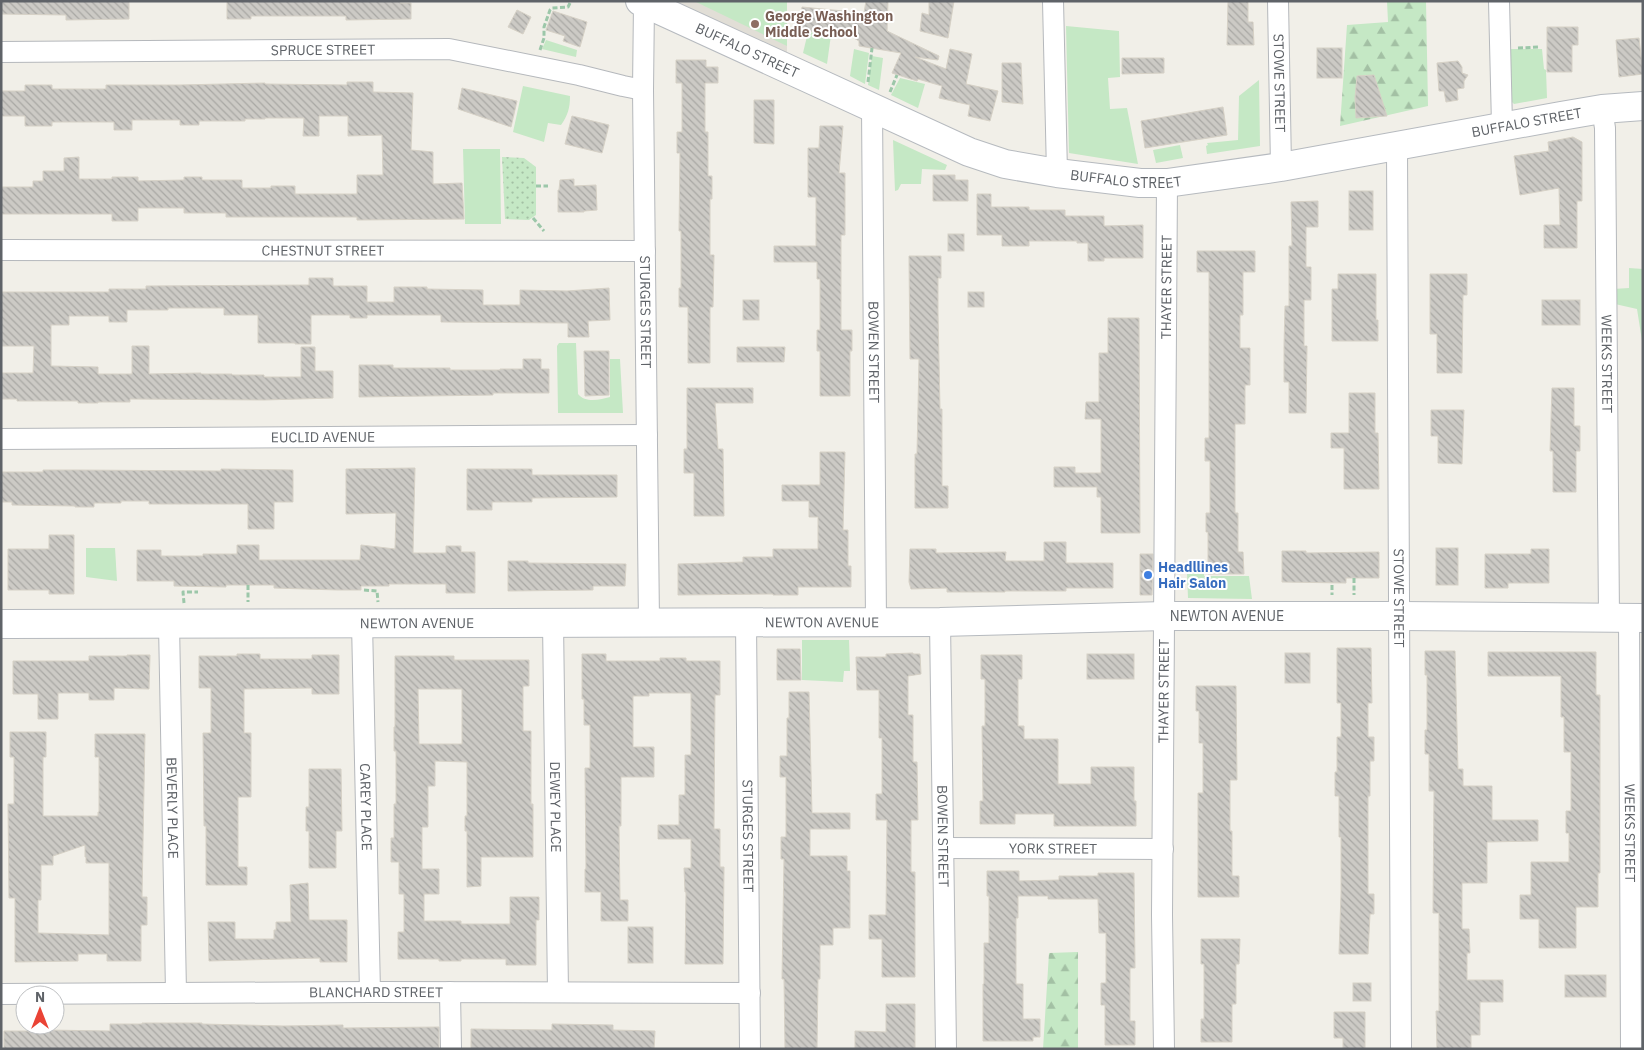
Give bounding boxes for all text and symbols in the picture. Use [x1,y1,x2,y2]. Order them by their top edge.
place label: George Washington Middle School [765,7,893,41]
marker: George Washington Middle School [749,18,761,30]
street label: BUFFALO STREET [693,19,802,82]
street label: STOWE STREET [1270,33,1289,133]
street label: SPRUCE STREET [271,40,375,59]
street label: BUFFALO STREET [1470,104,1583,141]
street label: BUFFALO STREET [1069,166,1183,192]
street label: THAYER STREET [1157,235,1176,339]
street label: CHESTNUT STREET [262,241,384,260]
street label: STURGES STREET [636,255,655,369]
street label: BOWEN STREET [865,301,883,403]
street label: WEEKS STREET [1598,314,1616,413]
street label: EUCLID AVENUE [271,428,375,446]
street label: STOWE STREET [1390,549,1408,647]
place label: Headllines Hair Salon [1158,558,1228,592]
marker: Headllines Hair Salon [1142,569,1154,581]
street label: NEWTON AVENUE [1170,607,1284,625]
street label: NEWTON AVENUE [765,613,879,631]
street label: NEWTON AVENUE [360,614,474,632]
street label: THAYER STREET [1154,639,1173,743]
street label: BEVERLY PLACE [163,757,182,859]
street label: DEWEY PLACE [546,761,565,853]
street label: CAREY PLACE [356,763,376,851]
street label: STURGES STREET [738,779,758,893]
street label: WEEKS STREET [1621,784,1639,882]
street label: BOWEN STREET [933,785,953,887]
street label: YORK STREET [1009,839,1097,858]
street label: BLANCHARD STREET [309,983,443,1001]
north arrow [15,985,65,1035]
text: N [35,988,45,1006]

